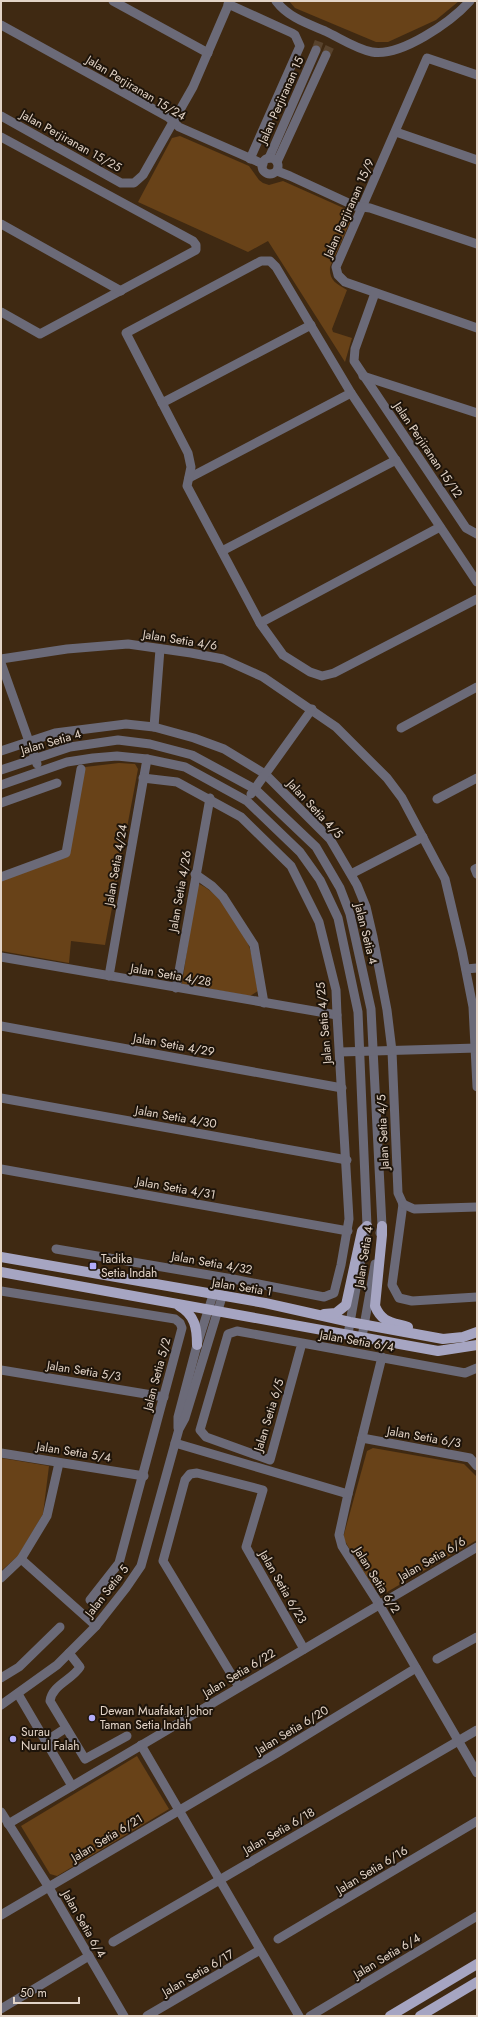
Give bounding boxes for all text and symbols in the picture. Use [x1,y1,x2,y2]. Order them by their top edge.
street label: Jalan Perjiranan 15/24 [81,50,189,125]
street label: Jalan Perjiranan 15 [253,53,308,148]
street label: Jalan Perjiranan 15/25 [15,105,125,176]
street label: Jalan Perjiranan 15/9 [318,155,379,262]
street label: Jalan Perjiranan 15/12 [388,397,467,502]
street label: Jalan Setia 4/6 [139,625,219,655]
street label: Jalan Setia 4 [17,725,83,760]
street label: Jalan Setia 4/5 [281,774,347,843]
street label: Jalan Setia 4/24 [100,823,132,909]
street label: Jalan Setia 4/26 [164,849,196,935]
street label: Jalan Setia 4 [349,900,382,966]
street label: Jalan Setia 4/28 [127,959,213,991]
street label: Jalan Setia 4/25 [311,981,337,1067]
street label: Jalan Setia 4/29 [130,1029,216,1061]
street label: Jalan Setia 4/5 [372,1094,394,1172]
street label: Jalan Setia 4/30 [132,1101,218,1133]
street label: Jalan Setia 4/31 [133,1172,217,1204]
street label: Jalan Setia 4 [350,1225,378,1291]
street label: Jalan Setia 4/32 [168,1247,254,1279]
place label: Tadika Setia Indah [101,1250,157,1282]
marker: Tadika Setia Indah [88,1261,98,1271]
street label: Jalan Setia 1 [209,1273,273,1301]
street label: Jalan Setia 6/4 [316,1325,396,1356]
street label: Jalan Setia 5/2 [138,1335,175,1414]
street label: Jalan Setia 5/3 [44,1356,123,1386]
street label: Jalan Setia 6/5 [249,1376,289,1455]
street label: Jalan Setia 6/3 [384,1421,463,1452]
street label: Jalan Setia 5/4 [33,1437,113,1467]
street label: Jalan Setia 6/6 [393,1532,469,1587]
street label: Jalan Setia 6/2 [348,1542,405,1617]
street label: Jalan Setia 6/23 [254,1545,311,1627]
street label: Jalan Setia 5 [80,1561,133,1623]
street label: Jalan Setia 6/22 [198,1644,279,1703]
street label: Jalan Setia 6/20 [250,1701,332,1760]
place label: Dewan Muafakat Johor Taman Setia Indah [100,1702,214,1734]
marker: Dewan Muafakat Johor Taman Setia Indah [87,1713,97,1723]
place label: Surau Nurul Falah [21,1723,80,1755]
marker: Surau Nurul Falah [8,1734,18,1744]
street label: Jalan Setia 6/18 [238,1803,318,1860]
street label: Jalan Setia 6/21 [66,1810,146,1867]
street label: Jalan Setia 6/16 [331,1841,411,1900]
street label: Jalan Setia 6/4 [56,1885,111,1961]
street label: Jalan Setia 6/4 [348,1929,424,1984]
street label: Jalan Setia 6/17 [157,1945,238,2002]
scale bar [14,1979,79,2005]
text: 50 m [20,1984,47,2002]

